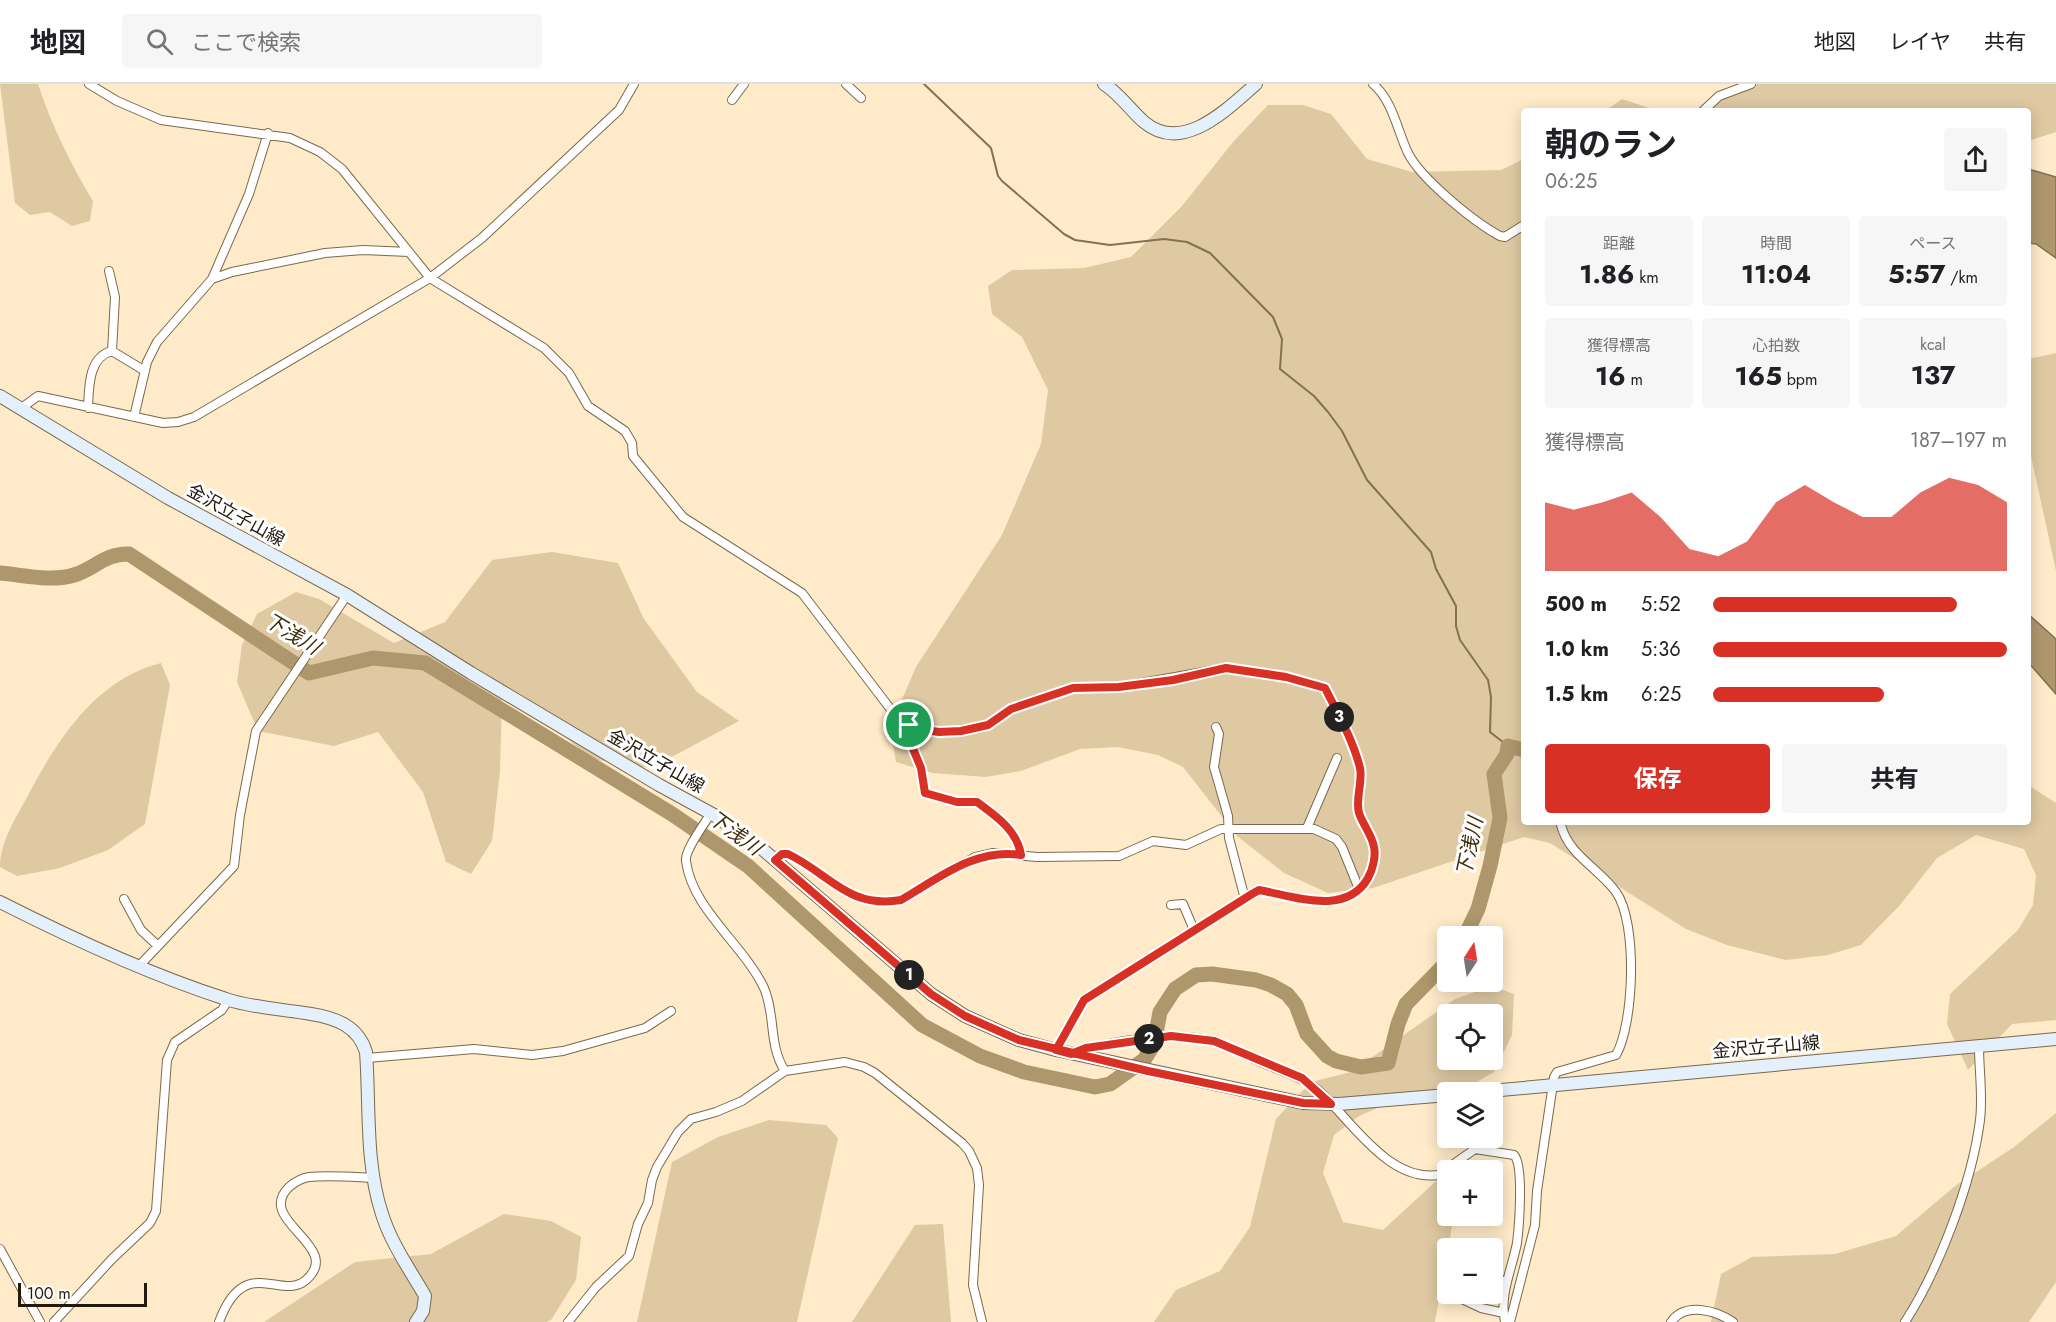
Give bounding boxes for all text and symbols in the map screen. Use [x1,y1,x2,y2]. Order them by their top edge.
search box [122,14,542,68]
text: 地図 [30,22,86,63]
icon: search [143,25,176,58]
text: ここで検索 [191,26,301,58]
text: 地図 [1814,27,1856,57]
text: レイヤ [1889,27,1951,57]
text: 共有 [1984,27,2026,57]
text: 朝のラン [1545,121,1677,168]
button: share [1944,128,2007,191]
text: 06:25 [1545,167,1597,196]
text: 距離 [1603,232,1635,255]
text: 時間 [1760,232,1792,255]
text: ペース [1909,232,1957,255]
text: 1.86 [1579,255,1634,293]
text: 11:04 [1741,255,1811,293]
text: 5:57 [1888,255,1946,293]
text: km [1634,266,1659,289]
text: /km [1946,266,1978,289]
text: kcal [1920,333,1946,356]
text: 獲得標高 [1587,334,1651,357]
text: 心拍数 [1752,334,1800,357]
text: 137 [1911,356,1955,394]
text: 16 [1595,357,1626,395]
text: 165 [1735,357,1782,395]
text: m [1626,368,1643,391]
text: bpm [1782,368,1817,391]
text: 187–197 m [1910,426,2007,455]
text: 獲得標高 [1545,428,1625,457]
street label: 金沢立子山線 [182,477,290,553]
text: 500 m [1545,590,1607,619]
text: 5:52 [1641,590,1681,619]
water label: 下浅川 [259,606,327,663]
text: 1.0 km [1545,635,1609,664]
text: 5:36 [1641,635,1681,664]
text: 1.5 km [1545,680,1608,709]
text: 6:25 [1641,680,1681,709]
pin [883,699,934,750]
pin: 3 [1324,702,1354,732]
text: 3 [1334,705,1344,728]
icon: arrive [892,708,925,741]
street label: 金沢立子山線 [603,723,709,799]
button: 保存 [1545,744,1770,813]
button: 共有 [1782,744,2007,813]
water label: 下浅川 [702,804,769,864]
water label: 下浅川 [1450,813,1491,879]
north arrow [1437,926,1503,992]
map controls [1437,926,1503,1304]
pin: 1 [894,960,924,990]
text: 1 [905,963,913,986]
button: locate [1437,1004,1503,1070]
pin: 2 [1134,1024,1164,1054]
text: 2 [1144,1027,1154,1050]
street label: 金沢立子山線 [1711,1029,1821,1065]
button: layers [1437,1082,1503,1148]
button: + [1437,1160,1503,1226]
button: − [1437,1238,1503,1304]
scale bar [18,1280,147,1308]
text: 100 m [27,1282,71,1305]

